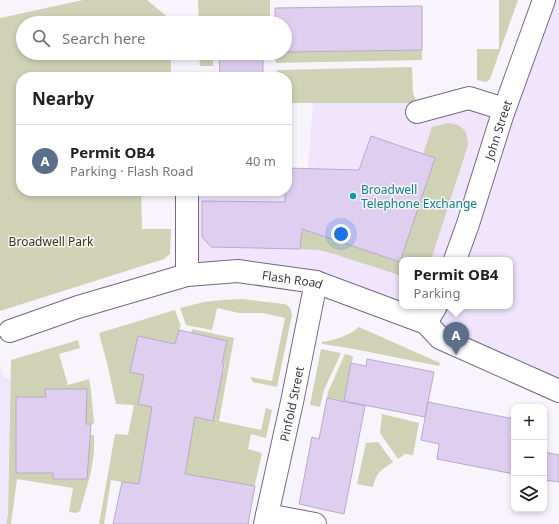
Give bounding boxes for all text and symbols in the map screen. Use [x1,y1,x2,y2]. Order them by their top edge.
search box [16,16,292,60]
icon: search [30,27,52,49]
text: Search here [62,28,145,48]
text: Nearby [32,87,94,110]
street label: John Street [480,97,516,163]
text: Permit OB4 [70,142,155,162]
text: A [41,152,50,170]
text: 40 m [246,152,276,170]
text: Parking · Flash Road [70,162,193,180]
place label: Broadwell Telephone Exchange [361,181,477,212]
marker: Broadwell Telephone Exchange [348,191,358,201]
your location [331,224,351,244]
park label: Broadwell Park [9,233,94,250]
popup [399,257,513,309]
text: Permit OB4 [414,264,498,284]
street label: Flash Road [261,266,326,292]
text: Parking [414,284,460,302]
pin: A [443,322,469,355]
street label: Pinfold Street [275,364,308,443]
map controls [511,404,547,512]
button: + [511,404,547,440]
button: − [511,440,547,476]
button: layers [511,476,547,512]

